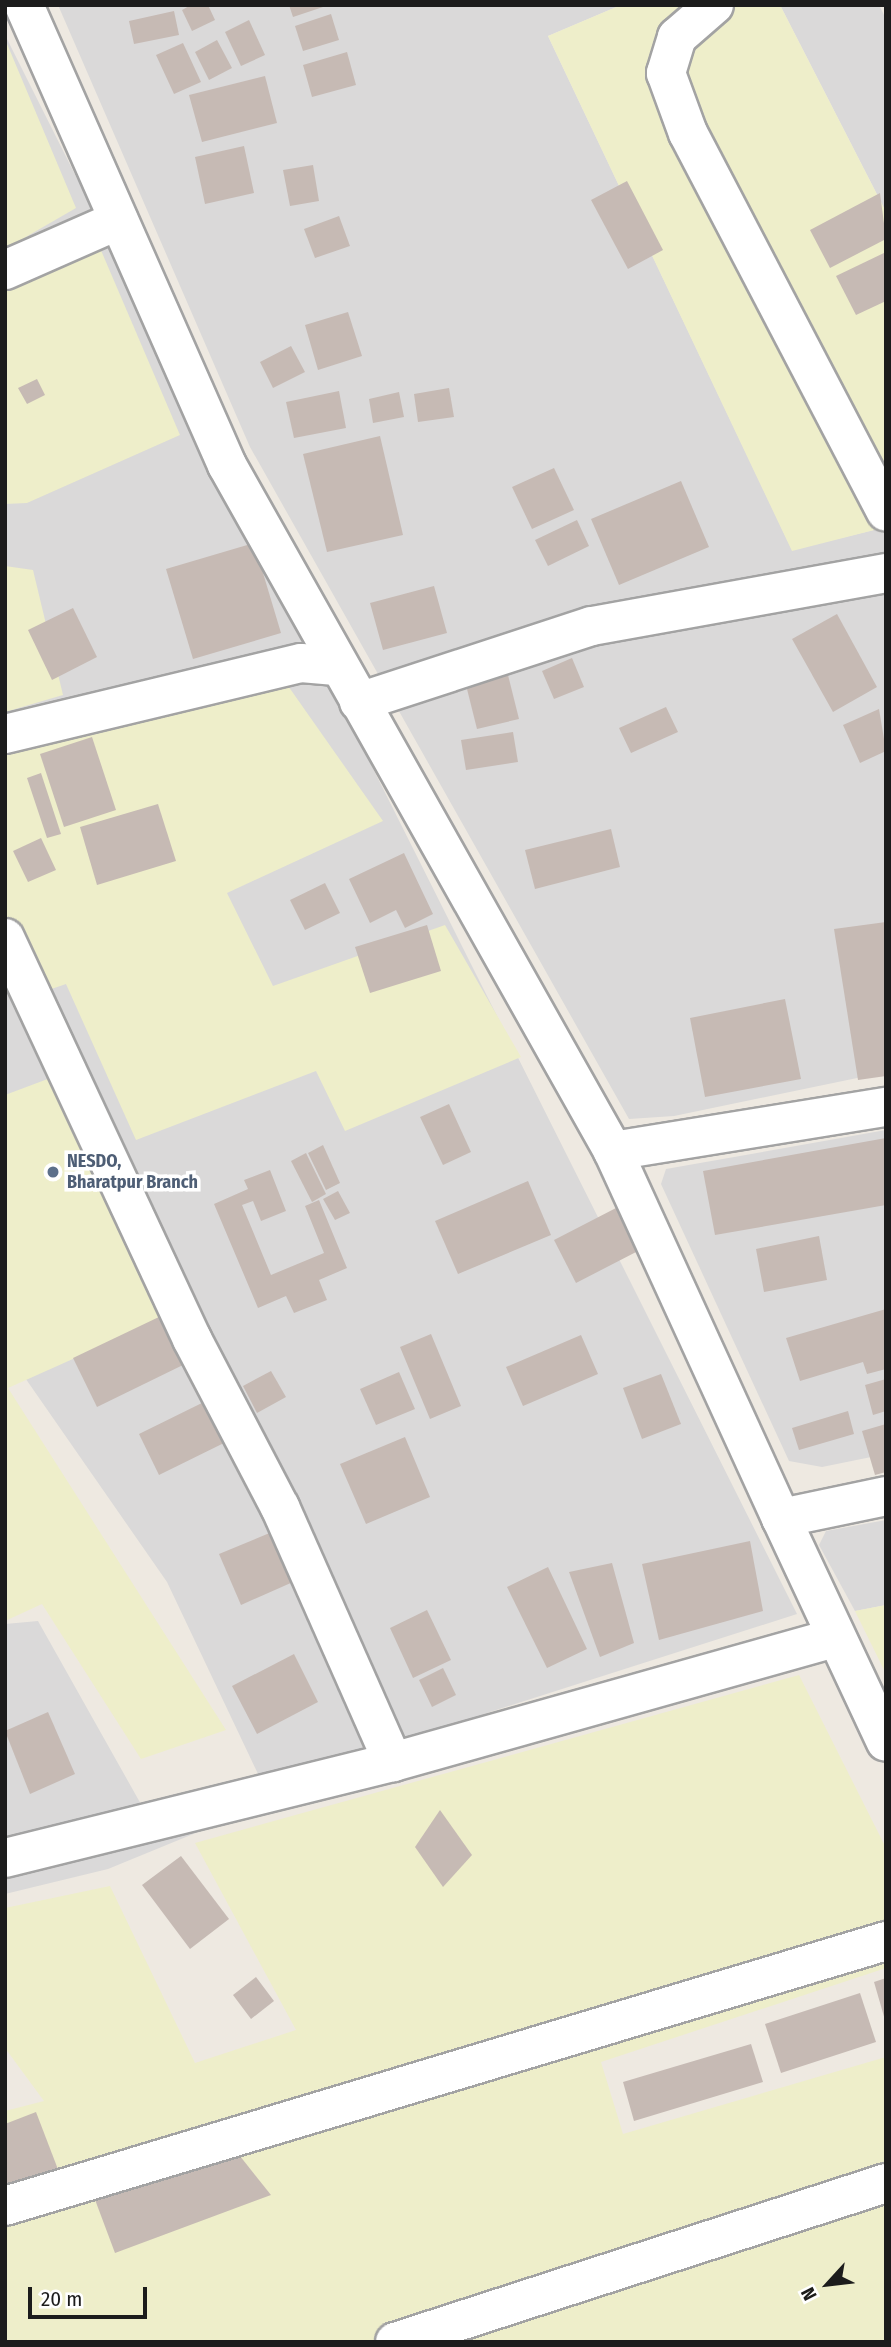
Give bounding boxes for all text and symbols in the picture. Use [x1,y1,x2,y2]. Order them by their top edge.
place label: NESDO, Bharatpur Branch [67,1151,198,1194]
marker: NESDO, Bharatpur Branch [45,1164,61,1180]
north arrow [793,2249,863,2319]
scale bar [32,2274,150,2318]
text: N [796,2283,822,2304]
text: 20 m [41,2286,82,2312]

